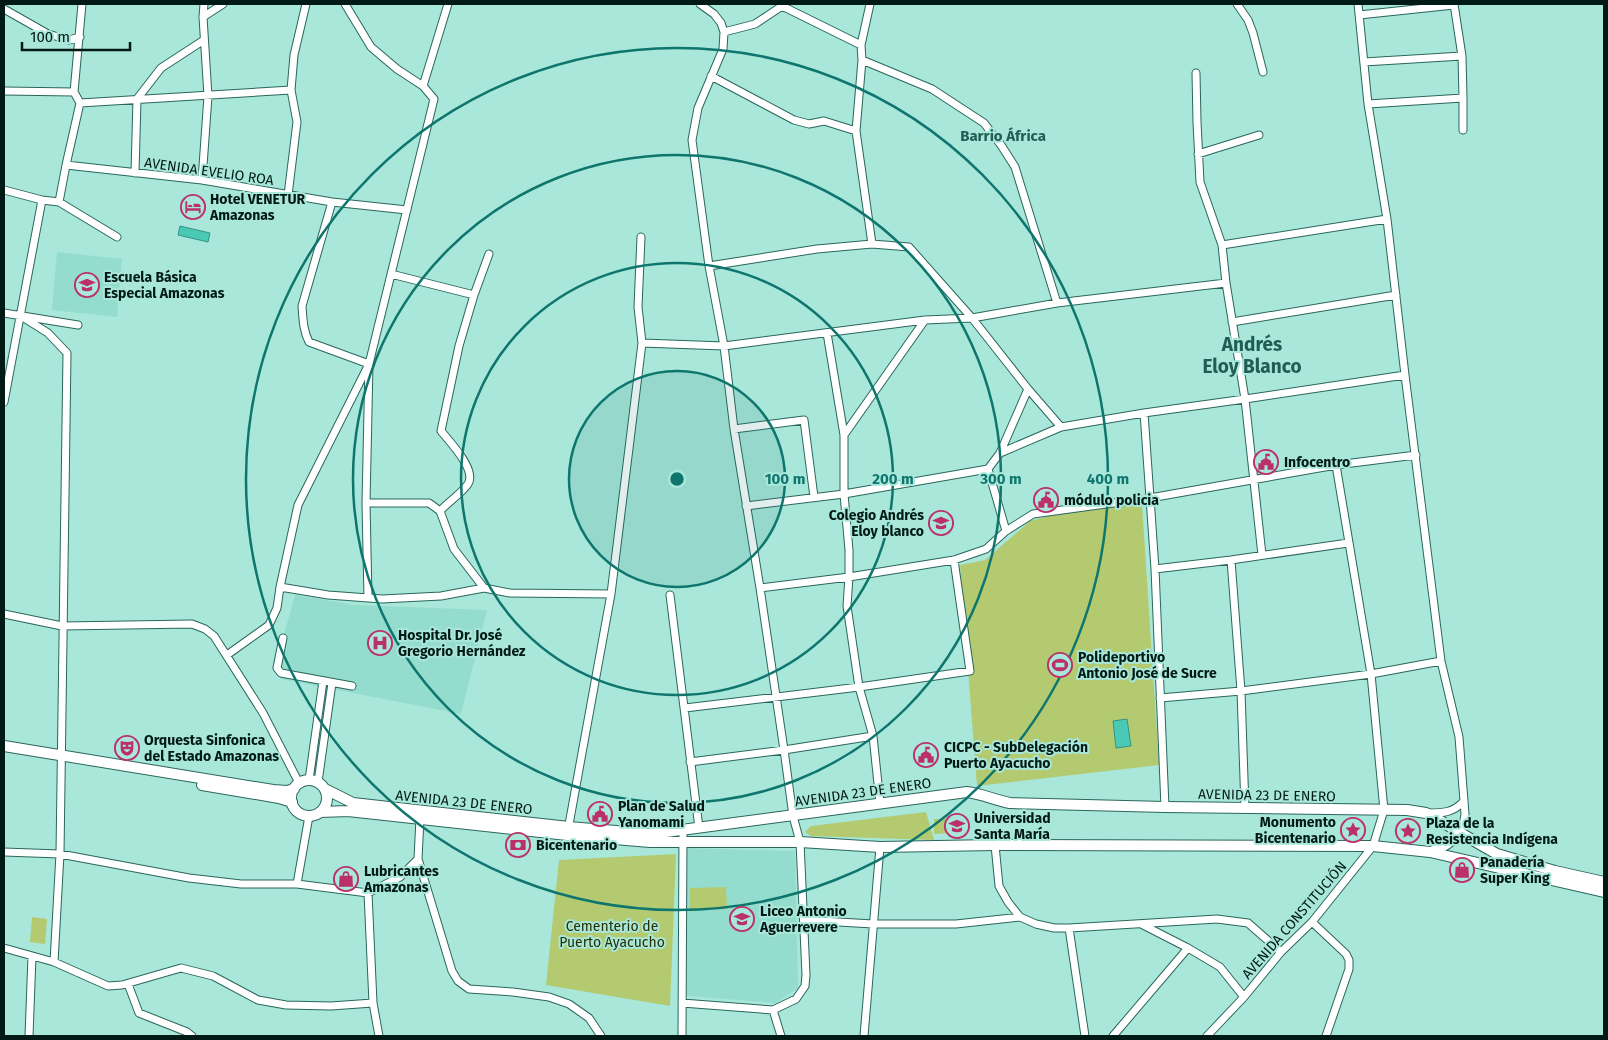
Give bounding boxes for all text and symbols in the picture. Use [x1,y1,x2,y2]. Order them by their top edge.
scale bar [22,20,130,52]
text: 100 m [30,28,70,46]
district label: Barrio África [960,127,1046,145]
street label: AVENIDA EVELIO ROA [143,154,275,189]
place label: Hotel VENETUR Amazonas [209,191,306,224]
hotel icon: Hotel VENETUR Amazonas [180,194,206,220]
place label: Escuela Básica Especial Amazonas [104,269,225,302]
school or university icon: Escuela Básica Especial Amazonas [74,272,100,298]
district label: Andrés Eloy Blanco [1202,333,1302,378]
public building icon: Infocentro [1253,449,1279,475]
place label: Infocentro [1284,454,1350,471]
centre of rings [668,470,686,488]
text: 100 m [765,470,805,488]
text: 200 m [872,470,914,488]
text: 300 m [979,470,1022,488]
text: 400 m [1087,470,1129,488]
public building icon: módulo policia [1033,487,1059,513]
place label: módulo policia [1064,492,1159,509]
place label: Colegio Andrés Eloy blanco [829,507,924,540]
school or university icon: Colegio Andrés Eloy blanco [928,510,954,536]
place label: Hospital Dr. José Gregorio Hernández [398,627,526,660]
hospital icon: Hospital Dr. José Gregorio Hernández [367,630,393,656]
place label: Polideportivo Antonio José de Sucre [1077,649,1217,682]
sports icon: Polideportivo Antonio José de Sucre [1047,652,1073,678]
place label: Orquesta Sinfonica del Estado Amazonas [144,732,279,765]
theatre icon: Orquesta Sinfonica del Estado Amazonas [114,735,140,761]
place label: CICPC - SubDelegación Puerto Ayacucho [944,739,1088,772]
public building icon: CICPC - SubDelegación Puerto Ayacucho [913,742,939,768]
street label: AVENIDA 23 DE ENERO [794,774,932,810]
street label: AVENIDA 23 DE ENERO [1198,786,1336,805]
street label: AVENIDA 23 DE ENERO [395,787,533,818]
place label: Plan de Salud Yanomami [617,798,705,831]
public building icon: Plan de Salud Yanomami [587,801,613,827]
place label: Universidad Santa María [974,810,1051,843]
school or university icon: Universidad Santa María [944,813,970,839]
place label: Monumento Bicentenario [1255,814,1336,847]
place label: Plaza de la Resistencia Indígena [1426,815,1558,848]
place icon: Monumento Bicentenario [1340,817,1366,843]
place icon: Plaza de la Resistencia Indígena [1395,818,1421,844]
bank icon: Bicentenario [505,832,531,858]
place label: Bicentenario [536,837,617,854]
place label: Panadería Super King [1480,854,1550,887]
street label: AVENIDA CONSTITUCIÓN [1238,857,1350,983]
shop icon: Panadería Super King [1449,857,1475,883]
place label: Lubricantes Amazonas [363,863,439,896]
shop icon: Lubricantes Amazonas [333,866,359,892]
place label: Liceo Antonio Aguerrevere [759,903,847,936]
school or university icon: Liceo Antonio Aguerrevere [729,906,755,932]
park label: Cementerio de Puerto Ayacucho [559,918,665,951]

